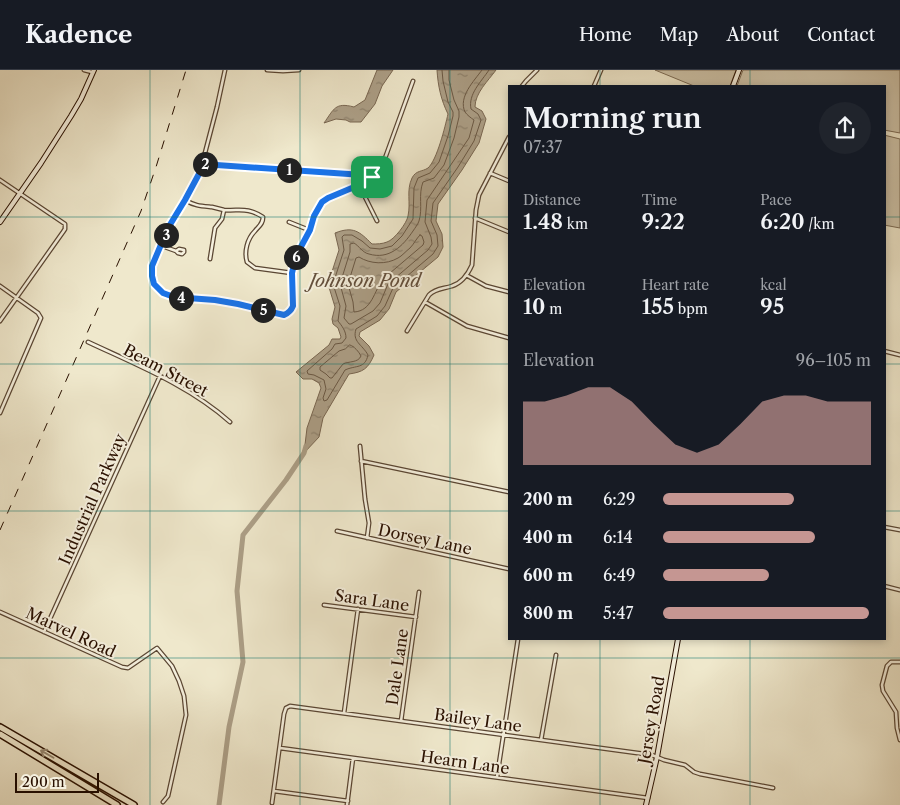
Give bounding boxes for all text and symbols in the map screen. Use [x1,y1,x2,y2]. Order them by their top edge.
text: Kadence [25,20,132,49]
text: Home [579,24,632,46]
text: Map [660,24,698,46]
text: About [726,24,779,46]
text: Contact [807,24,875,46]
text: Morning run [523,101,702,135]
button: share [819,102,871,154]
text: 07:37 [523,137,562,157]
pin: 2 [192,152,218,176]
text: 2 [201,155,210,173]
pin [351,156,393,198]
pin: 1 [276,158,302,182]
text: 1 [286,161,293,179]
icon: arrive [358,163,386,191]
text: Distance [523,191,581,209]
text: Time [642,191,677,209]
text: Pace [760,191,792,209]
text: 1.48 [523,209,563,234]
text: 9:22 [642,209,685,234]
text: 6:20 [760,209,805,234]
text: km [563,215,588,233]
text: /km [805,215,835,233]
pin: 3 [154,222,178,248]
text: 3 [163,226,170,244]
pin: 6 [284,244,308,270]
text: 6 [292,248,301,266]
water label: Johnson Pond [304,270,423,292]
text: Elevation [523,276,586,294]
text: Heart rate [642,276,709,294]
text: kcal [760,276,787,294]
pin: 4 [168,286,194,310]
text: 4 [177,289,186,307]
text: 10 [523,294,545,319]
text: 155 [642,294,674,319]
text: 95 [760,294,784,319]
pin: 5 [250,298,276,322]
text: m [545,300,562,318]
text: bpm [674,300,708,318]
text: 5 [260,301,267,319]
street label: Beam Street [120,339,212,401]
text: Elevation [523,350,594,370]
text: 96–105 m [796,350,871,370]
street label: Industrial Parkway [54,429,130,568]
text: 200 m [523,489,573,509]
text: 6:29 [603,489,635,509]
street label: Dorsey Lane [376,519,474,559]
text: 400 m [523,527,573,547]
text: 6:14 [603,527,633,547]
text: 600 m [523,565,573,585]
text: 6:49 [603,565,635,585]
street label: Sara Lane [333,585,411,615]
street label: Marvel Road [23,602,119,662]
text: 800 m [523,603,573,623]
text: 5:47 [603,603,633,623]
street label: Dale Lane [382,627,412,707]
street label: Jersey Road [633,674,669,769]
street label: Bailey Lane [433,704,523,736]
street label: Hearn Lane [419,746,511,778]
one-way arrow [39,749,54,759]
scale bar [15,770,99,793]
text: 200 m [22,773,65,791]

